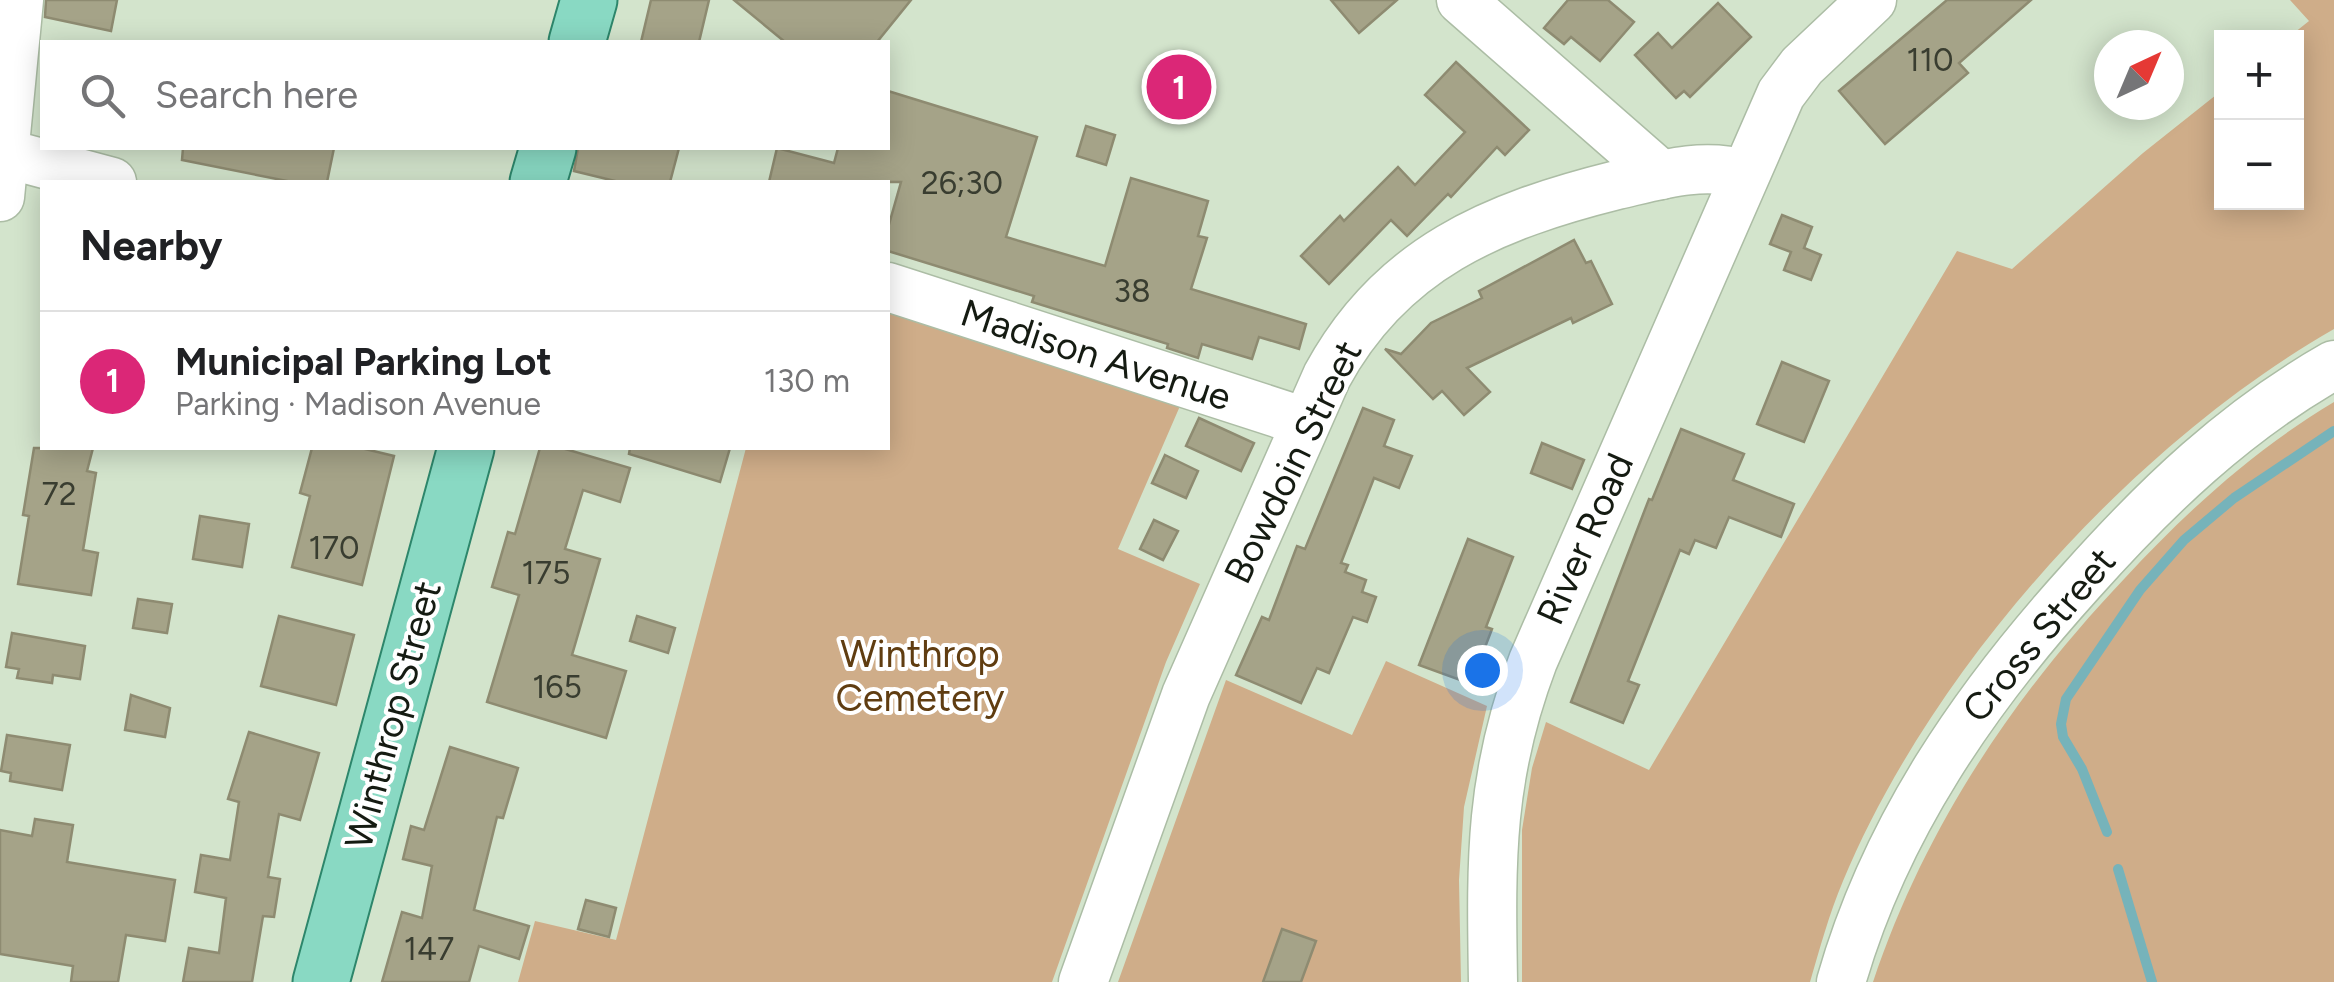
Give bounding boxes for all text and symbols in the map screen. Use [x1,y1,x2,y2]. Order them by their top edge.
north arrow [2094,30,2184,120]
map controls [2214,30,2304,210]
button: + [2214,30,2304,120]
search box [40,40,890,150]
house number: 110 [1907,41,1953,79]
pin: 1 [1146,49,1212,124]
icon: search [75,68,130,123]
text: Search here [155,72,358,118]
button: − [2214,120,2304,210]
house number: 26;30 [921,164,1003,202]
text: Nearby [80,220,222,271]
house number: 38 [1113,272,1151,310]
street label: Madison Avenue [955,290,1237,420]
street label: Bowdoin Street [1214,333,1372,591]
text: Municipal Parking Lot [175,339,552,385]
text: 1 [106,362,119,400]
text: 130 m [764,362,850,400]
text: Parking · Madison Avenue [175,385,541,423]
street label: River Road [1527,446,1643,632]
house number: 72 [41,475,77,513]
house number: 170 [309,529,359,567]
street label: Cross Street [1953,538,2125,732]
house number: 175 [522,554,570,592]
street label: Winthrop Street [335,576,451,854]
park label: Winthrop Cemetery [835,631,1005,721]
your location [1457,645,1508,696]
house number: 165 [532,668,582,706]
house number: 147 [404,930,454,968]

